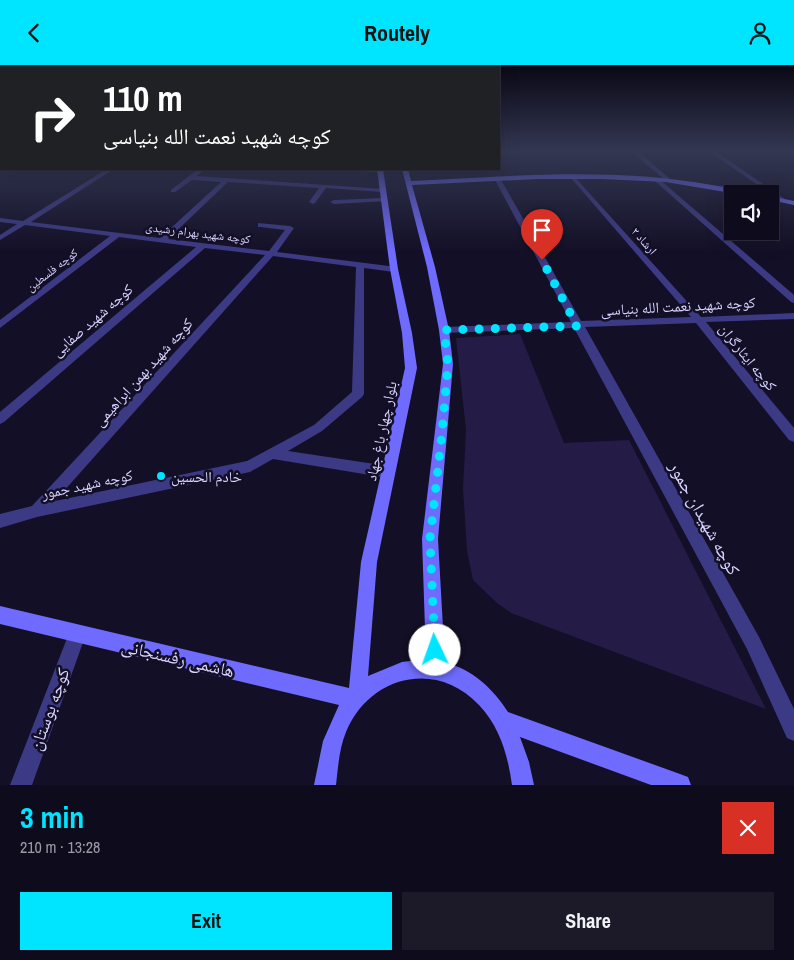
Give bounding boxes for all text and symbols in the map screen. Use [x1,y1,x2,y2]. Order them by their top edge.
text: Routely [364,18,430,48]
icon: back [20,19,48,47]
icon: person [746,19,774,47]
text: 110 m [103,75,183,122]
icon: right [20,85,85,150]
text: کوچه شهید نعمت الله بنیاسی [103,121,331,151]
map controls [724,185,779,240]
button: sound [724,185,779,240]
pin [521,209,563,260]
icon: arrive [528,216,556,244]
street label: کوچه شهید بهرام رشیدی [145,219,251,247]
street label: ارشاد ۲ [628,224,660,258]
street label: کوچه فلسطین [23,245,81,295]
street label: کوچه شهید صفایی [47,279,137,361]
street label: کوچه شهید نعمت الله بنیاسی [600,291,756,321]
street label: کوچه شهید بهمن ابراهیمی [88,313,198,431]
street label: کوچه ایثارگران [714,319,782,395]
street label: بلوار چهار باغ جهاد [360,379,402,483]
street label: کوچه شهیدان جمور [663,456,747,580]
street label: کوچه شهید جمور [38,464,135,504]
place label: خادم الحسین [171,466,243,487]
marker: خادم الحسین [155,470,167,482]
position arrow [408,623,460,675]
street label: هاشمی رفسنجانی [119,633,237,683]
street label: کوچه بوستان [22,664,76,754]
text: 3 min [20,797,84,837]
button: close [722,802,774,854]
text: 210 m · 13:28 [20,836,100,858]
button: Exit [20,892,392,950]
button: Share [402,892,774,950]

